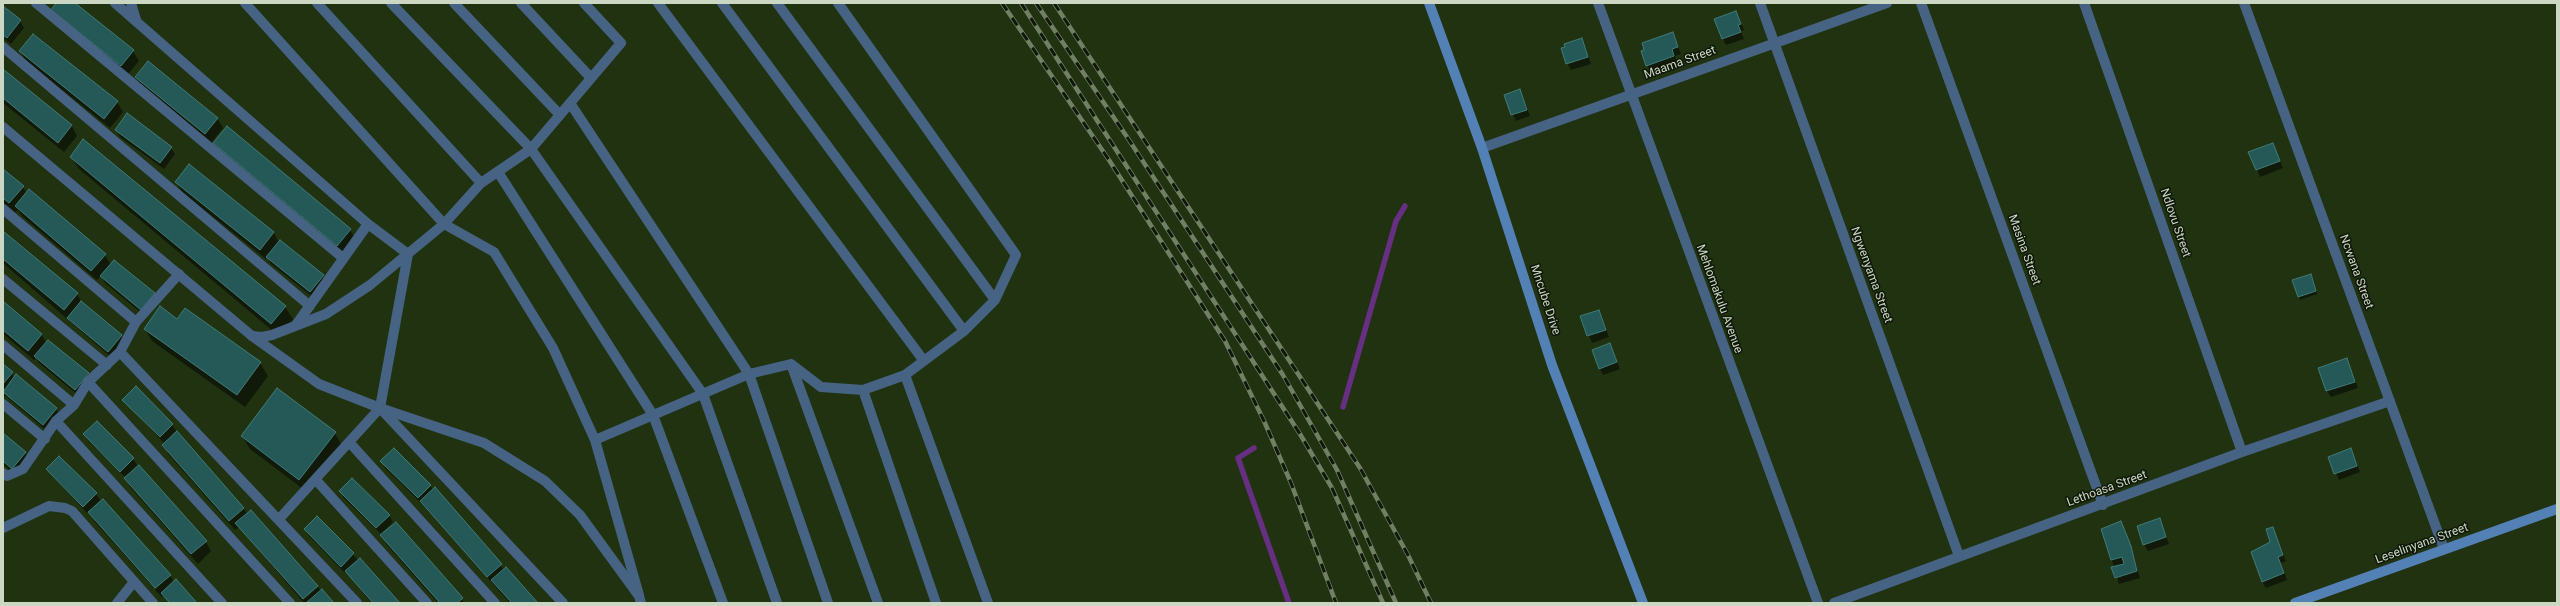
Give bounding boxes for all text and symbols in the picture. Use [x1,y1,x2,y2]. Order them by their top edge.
street label: Maama Street [1642,43,1718,83]
street label: Ndlovu Street [2156,187,2194,259]
street label: Masina Street [2005,213,2043,287]
street label: Ngwenyama Street [1847,225,1895,325]
street label: Ncwana Street [2336,233,2376,311]
street label: Mehlomakulu Avenue [1693,243,1745,355]
street label: Mncube Drive [1527,263,1563,337]
street label: Lethoasa Street [2065,468,2149,510]
street label: Leselinyana Street [2374,521,2470,567]

